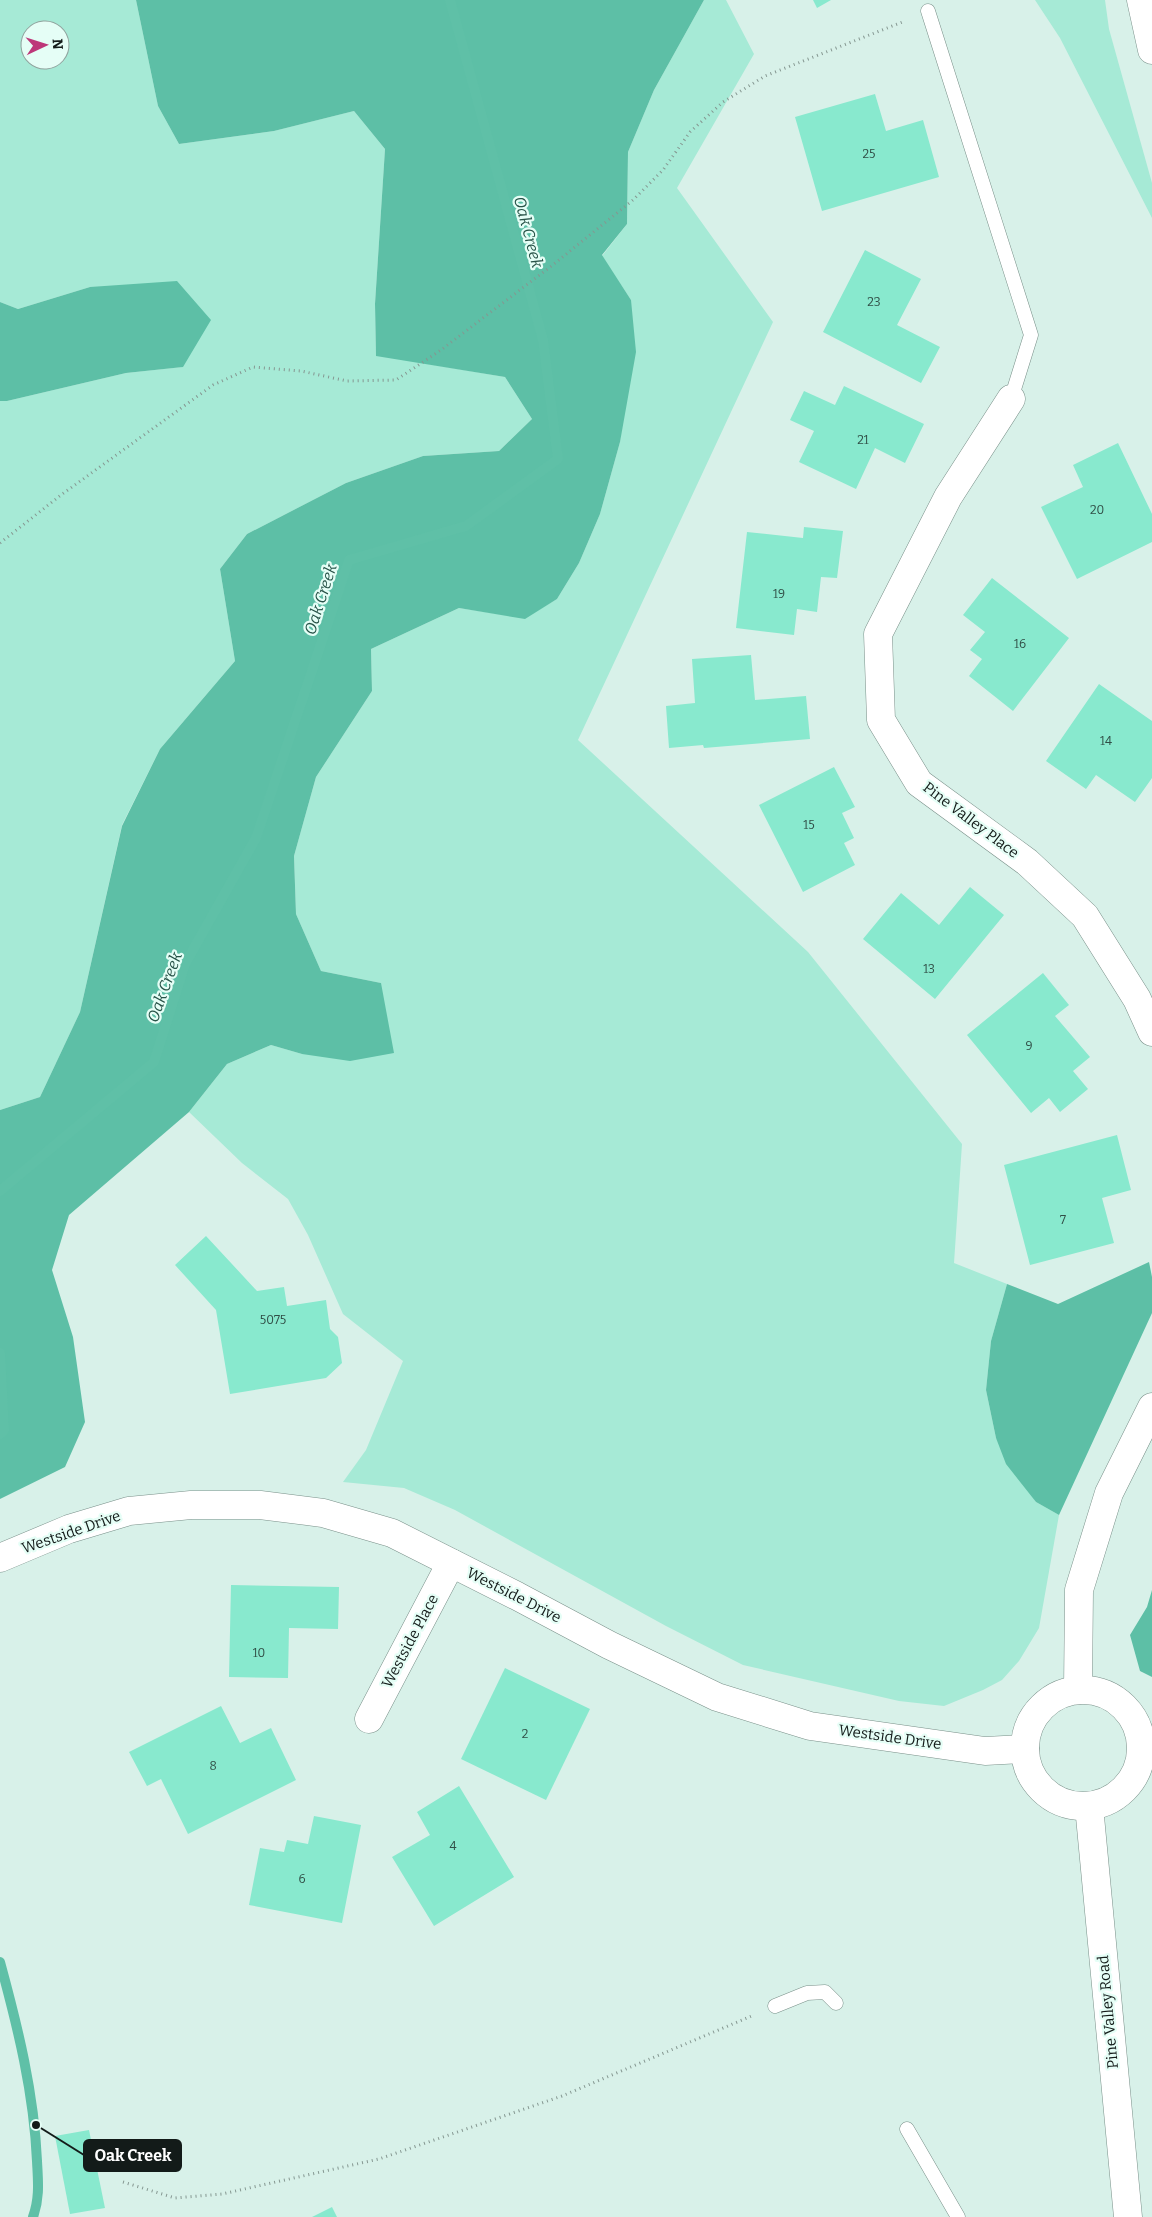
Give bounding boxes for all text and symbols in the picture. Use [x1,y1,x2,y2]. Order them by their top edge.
north arrow [20,20,70,70]
text: N [49,38,66,50]
house number: 25 [863,147,875,161]
water label: Oak Creek [510,194,547,270]
house number: 23 [867,295,881,309]
house number: 21 [857,433,869,447]
house number: 20 [1090,503,1104,517]
water label: Oak Creek [300,561,341,637]
house number: 19 [773,587,785,601]
house number: 16 [1014,637,1026,651]
house number: 14 [1100,734,1112,748]
street label: Pine Valley Place [919,778,1023,862]
house number: 15 [803,818,815,832]
water label: Oak Creek [143,949,186,1025]
house number: 13 [923,962,935,976]
house number: 9 [1025,1039,1033,1053]
house number: 7 [1060,1213,1066,1227]
house number: 5075 [260,1313,286,1327]
street label: Westside Drive [19,1507,123,1557]
street label: Westside Drive [464,1563,564,1627]
street label: Westside Place [378,1591,442,1691]
house number: 10 [253,1646,265,1660]
street label: Westside Drive [837,1721,943,1753]
house number: 2 [522,1727,528,1741]
house number: 8 [209,1759,217,1773]
house number: 4 [449,1839,457,1853]
house number: 6 [298,1872,306,1886]
street label: Pine Valley Road [1094,1954,1122,2070]
callout: Oak Creek [84,2140,181,2171]
text: Oak Creek [95,2146,172,2165]

